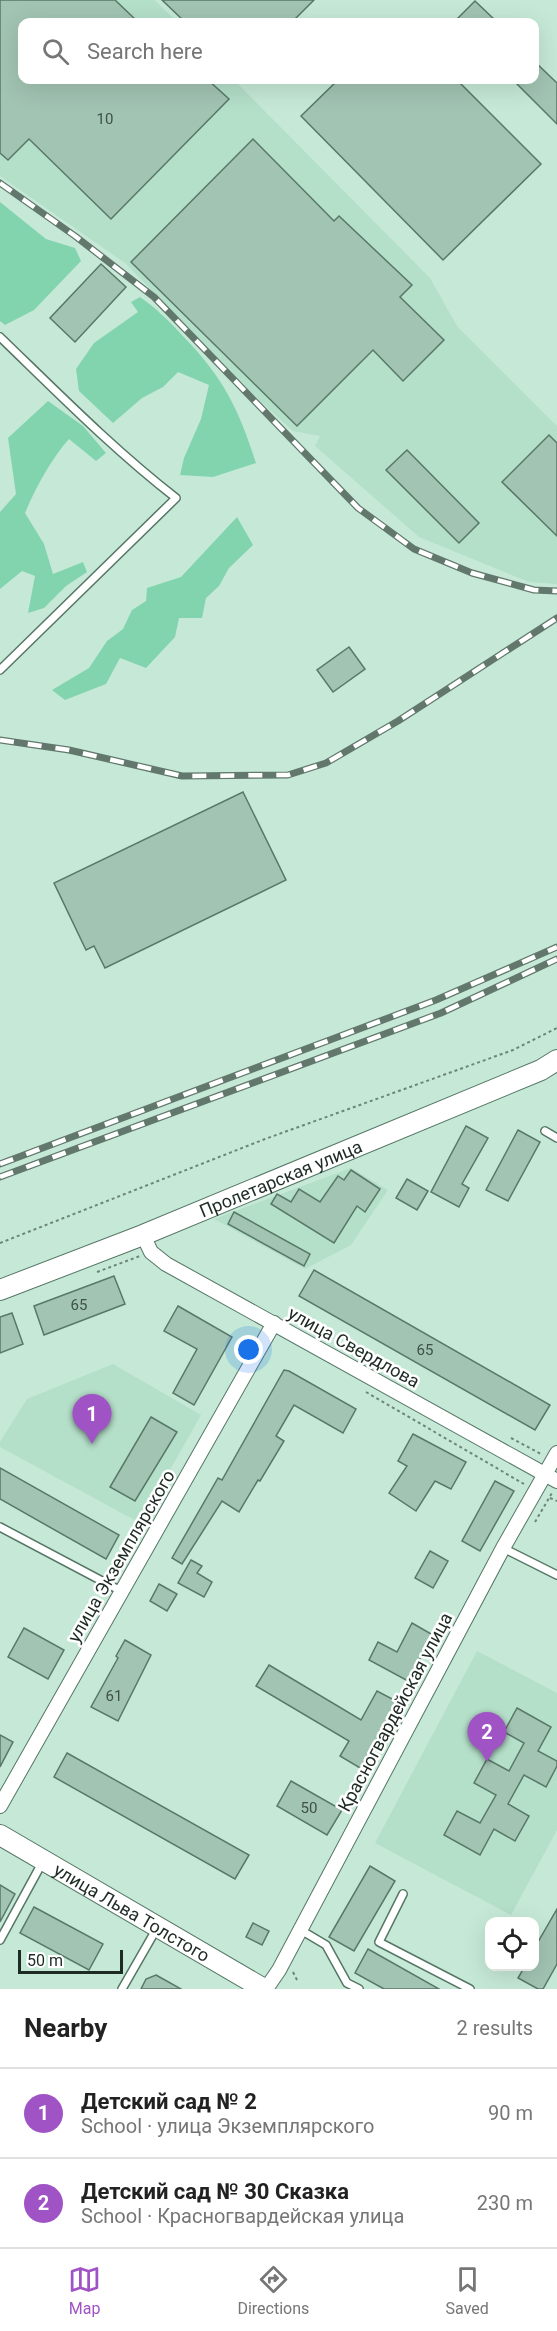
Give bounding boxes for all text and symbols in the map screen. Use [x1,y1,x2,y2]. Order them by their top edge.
search box [18,18,539,84]
icon: search [39,35,72,68]
text: Search here [87,39,203,64]
house number: 10 [97,110,113,128]
street label: Пролетарская улица [196,1135,365,1221]
house number: 65 [71,1296,87,1314]
street label: улица Свердлова [285,1302,423,1392]
your location [234,1335,263,1364]
house number: 65 [417,1341,433,1359]
pin: 1 [72,1394,112,1444]
street label: улица Экземплярского [63,1466,179,1646]
street label: Красногвардейская улица [334,1609,456,1815]
house number: 61 [106,1687,122,1705]
pin: 2 [468,1712,506,1762]
house number: 50 [301,1799,317,1817]
street label: улица Льва Толстого [51,1859,214,1966]
map controls [485,1917,539,1971]
button: locate [485,1917,539,1971]
scale bar [18,1947,123,1974]
text: 50 m [27,1951,63,1970]
text: Nearby [24,2013,107,2043]
text: 2 results [457,2016,533,2040]
text: Детский сад № 2 [81,2089,257,2114]
text: 1 [38,2101,49,2125]
text: 90 m [488,2101,533,2125]
text: School · улица Экземплярского [81,2114,374,2138]
text: Детский сад № 30 Сказка [81,2179,349,2204]
text: 2 [38,2191,49,2215]
text: 230 m [477,2191,533,2215]
text: School · Красногвардейская улица [81,2204,404,2228]
tab: Map [68,2263,101,2318]
tab: Directions [237,2263,309,2318]
tab: Saved [446,2263,489,2318]

